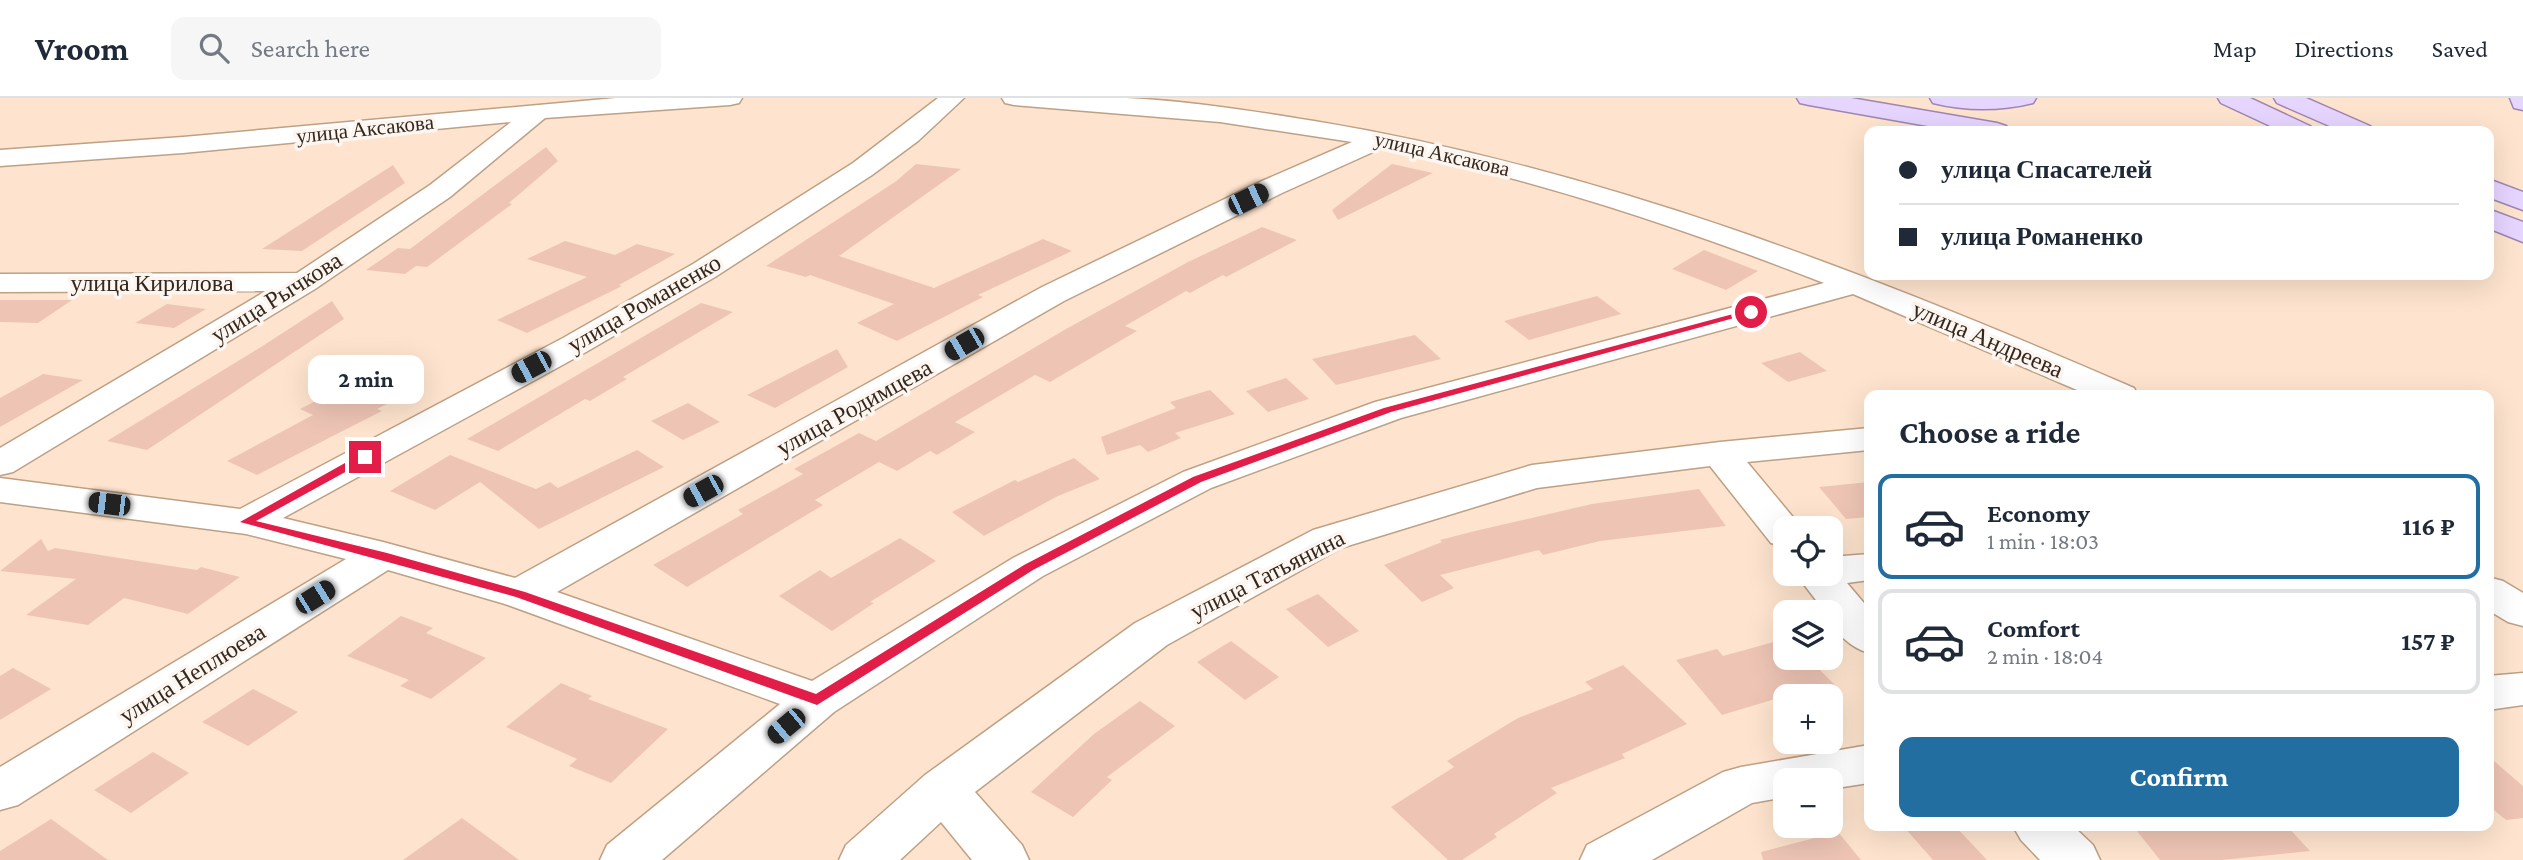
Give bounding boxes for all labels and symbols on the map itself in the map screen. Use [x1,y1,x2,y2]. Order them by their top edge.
street label: улица Аксакова [295,110,436,148]
street label: улица Аксакова [1372,127,1513,181]
car [1225,180,1272,218]
street label: улица Рычкова [205,246,347,348]
street label: улица Романенко [563,248,725,358]
street label: улица Кирилова [70,269,234,296]
street label: улица Андреева [1909,295,2068,383]
route start [1735,296,1767,328]
car [941,324,988,364]
car [508,348,555,386]
street label: улица Родимцева [772,353,937,461]
callout: 2 min [307,356,423,404]
route end [349,441,381,473]
car [680,472,727,510]
car [87,491,132,517]
street label: улица Татьянина [1185,523,1349,625]
car [292,577,339,617]
street label: улица Неплюева [114,617,270,729]
car [764,704,809,748]

